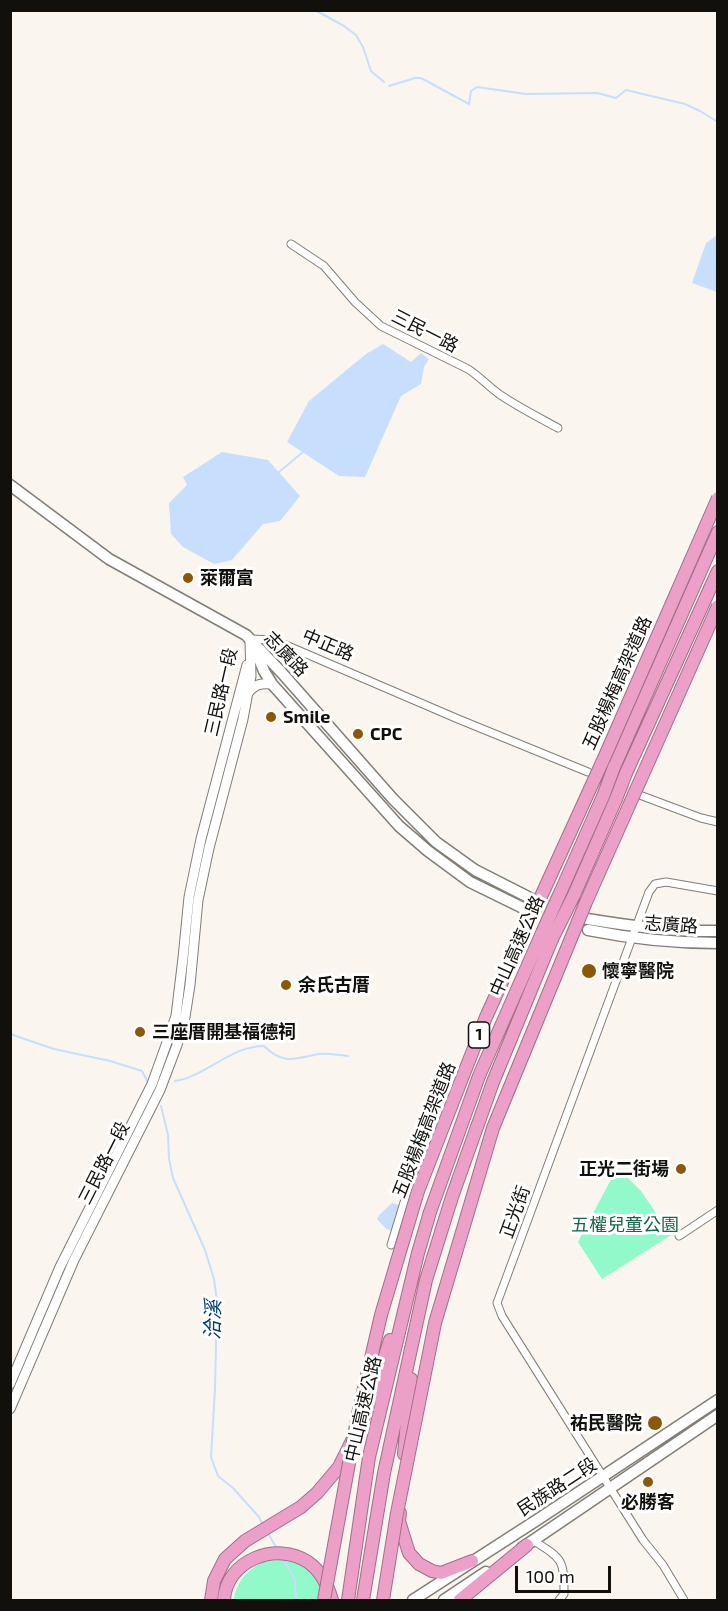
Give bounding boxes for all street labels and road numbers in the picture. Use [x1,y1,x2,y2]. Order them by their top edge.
street label: 三民一路 [388,305,462,357]
street label: 五股楊梅高架道路 [578,613,656,753]
street label: 中正路 [299,625,357,665]
street label: 志廣路 [259,627,313,681]
street label: 三民路一段 [200,646,242,738]
street label: 中山高速公路 [485,892,549,1000]
street label: 志廣路 [643,912,699,938]
road number: 1 [468,1022,490,1048]
street label: 五股楊梅高架道路 [388,1059,460,1201]
street label: 三民路一段 [74,1118,134,1208]
street label: 正光街 [496,1183,534,1241]
street label: 中山高速公路 [340,1354,386,1464]
street label: 民族路二段 [513,1453,601,1521]

